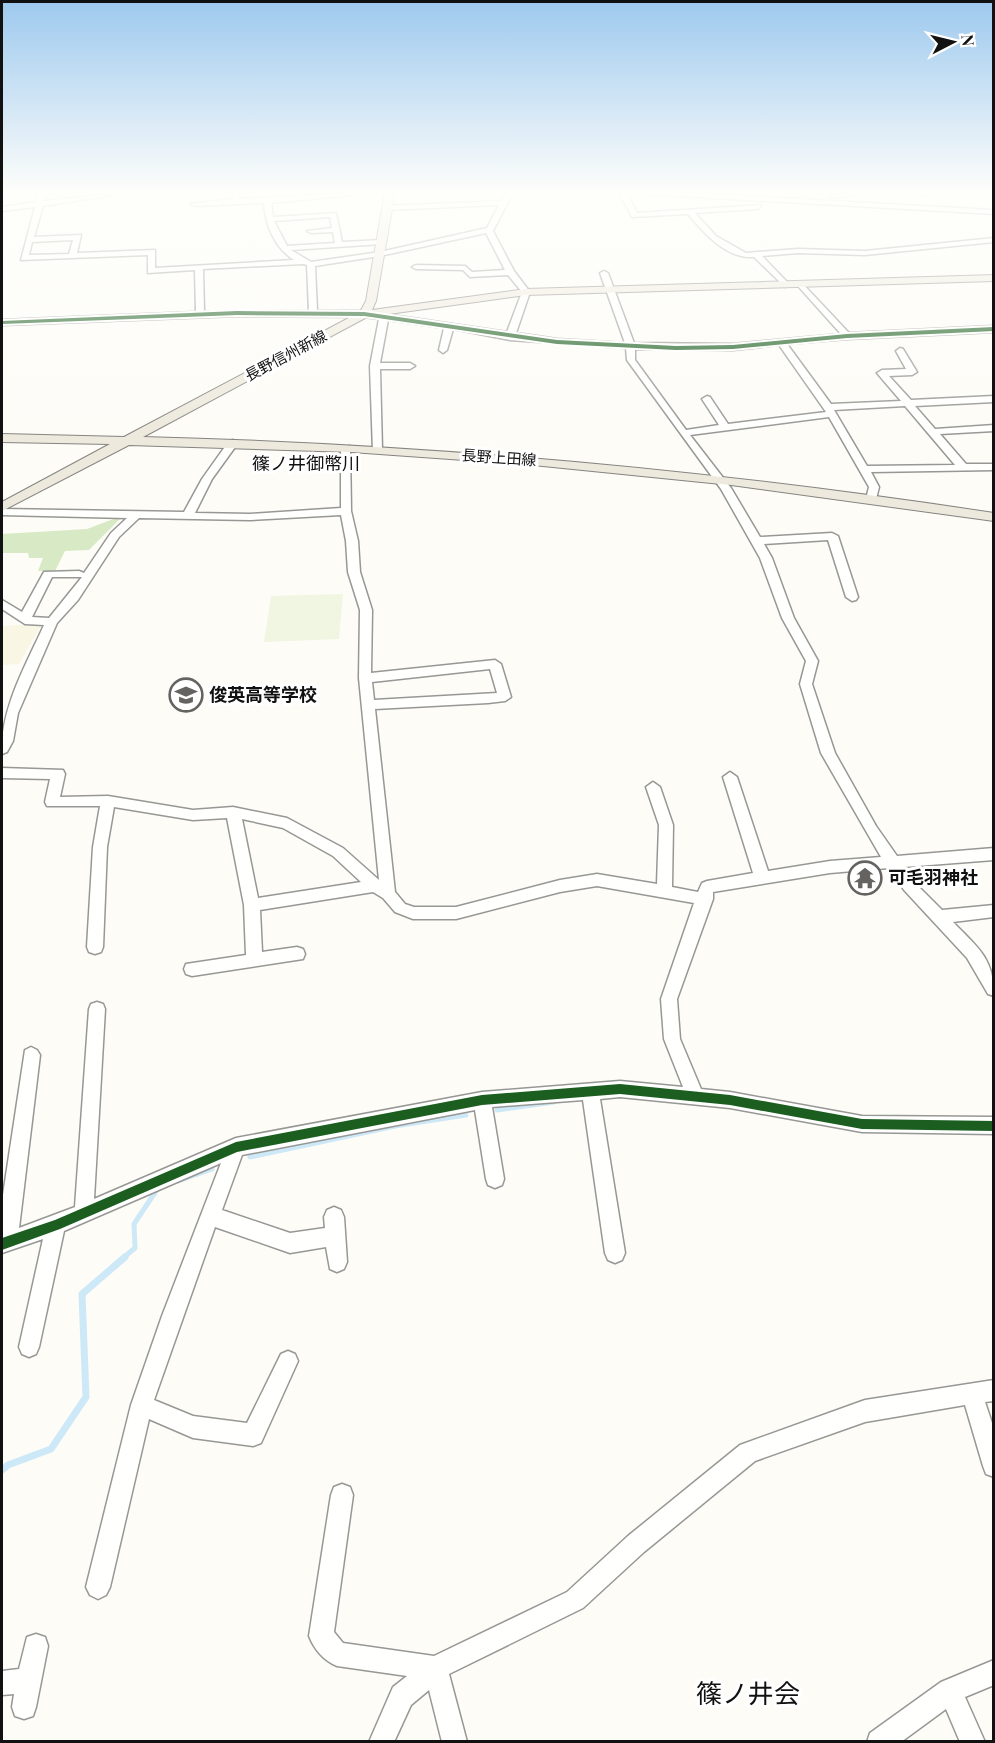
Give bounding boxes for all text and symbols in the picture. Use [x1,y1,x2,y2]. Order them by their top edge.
north arrow [923,12,983,72]
text: N [957,33,980,48]
street label: 長野信州新線 [241,325,330,385]
street label: 長野上田線 [461,444,537,470]
district label: 篠ノ井御幣川 [252,451,360,475]
school or university icon: 俊英高等学校 [168,677,204,713]
place label: 俊英高等学校 [209,682,317,706]
temple icon: 可毛羽神社 [847,860,883,896]
place label: 可毛羽神社 [888,865,978,889]
district label: 篠ノ井会 [696,1675,800,1710]

